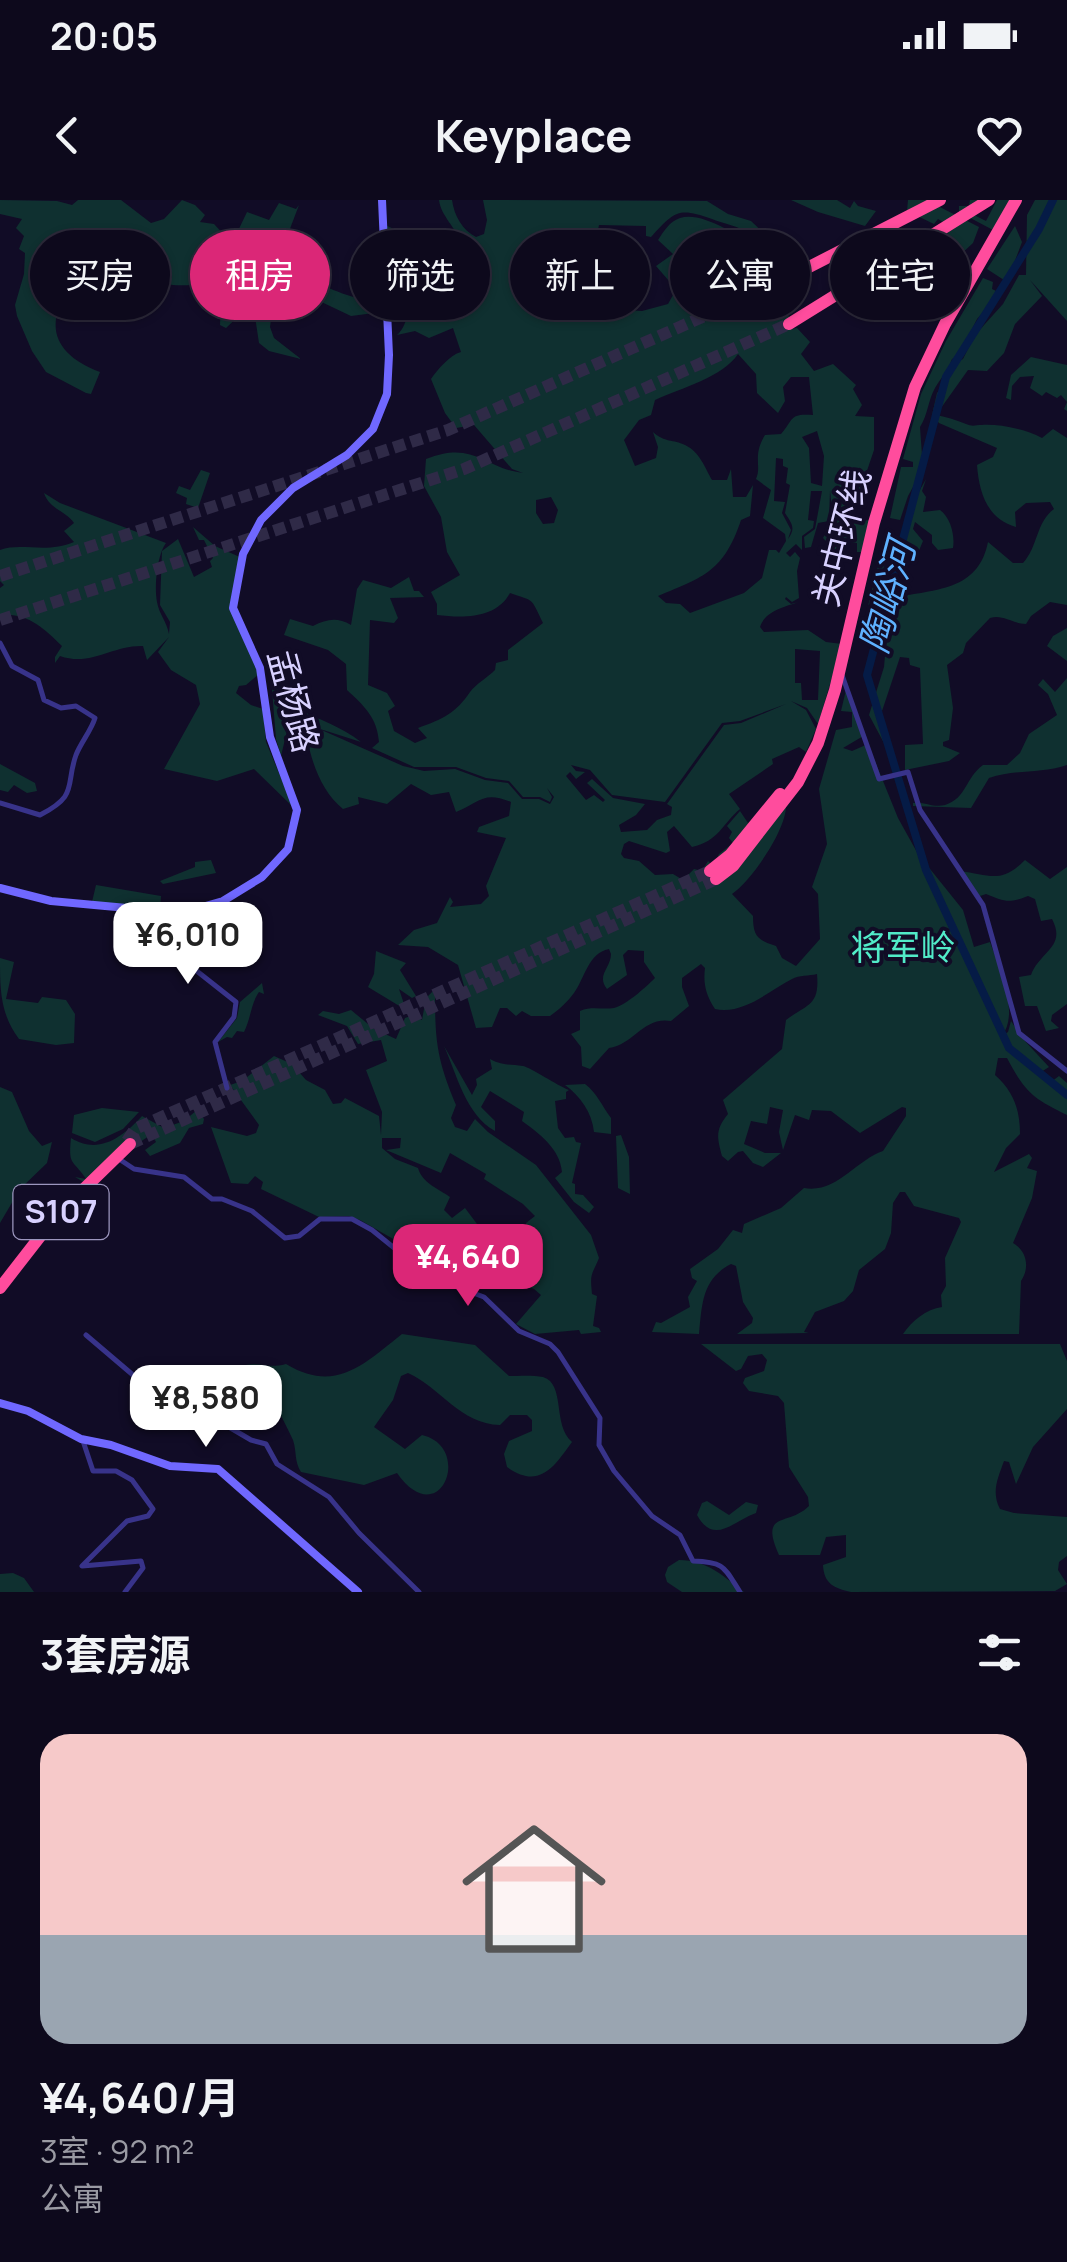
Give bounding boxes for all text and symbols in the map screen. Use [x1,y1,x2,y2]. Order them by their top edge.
text: 20:05 [50,9,158,61]
text: Keyplace [435,104,632,166]
icon: back [40,108,95,163]
icon: heart [972,108,1027,163]
chip: 买房 [30,230,170,320]
chip: 租房 [190,230,330,320]
chip: 筛选 [350,230,490,320]
chip: 新上 [510,230,650,320]
chip: 公寓 [670,230,810,320]
chip: 住宅 [830,230,970,320]
street label: 关中环线 [801,464,881,611]
water label: 陶峪河 [846,528,928,658]
street label: 孟杨路 [257,644,331,758]
pin: ¥6,010 [107,902,269,987]
text: ¥6,010 [135,912,241,956]
park label: 将军岭 [850,923,956,971]
road number: S107 [13,1185,108,1239]
pin: ¥4,640 [387,1224,549,1309]
text: ¥4,640 [415,1234,521,1278]
pin: ¥8,580 [125,1365,287,1450]
text: ¥8,580 [152,1375,260,1419]
text: 3套房源 [40,1625,190,1683]
icon: filters [972,1625,1027,1680]
icon: home [444,1799,624,1979]
text: ¥4,640/月 [40,2068,240,2126]
text: 3室 · 92 m² [40,2129,194,2173]
text: 公寓 [40,2176,104,2220]

